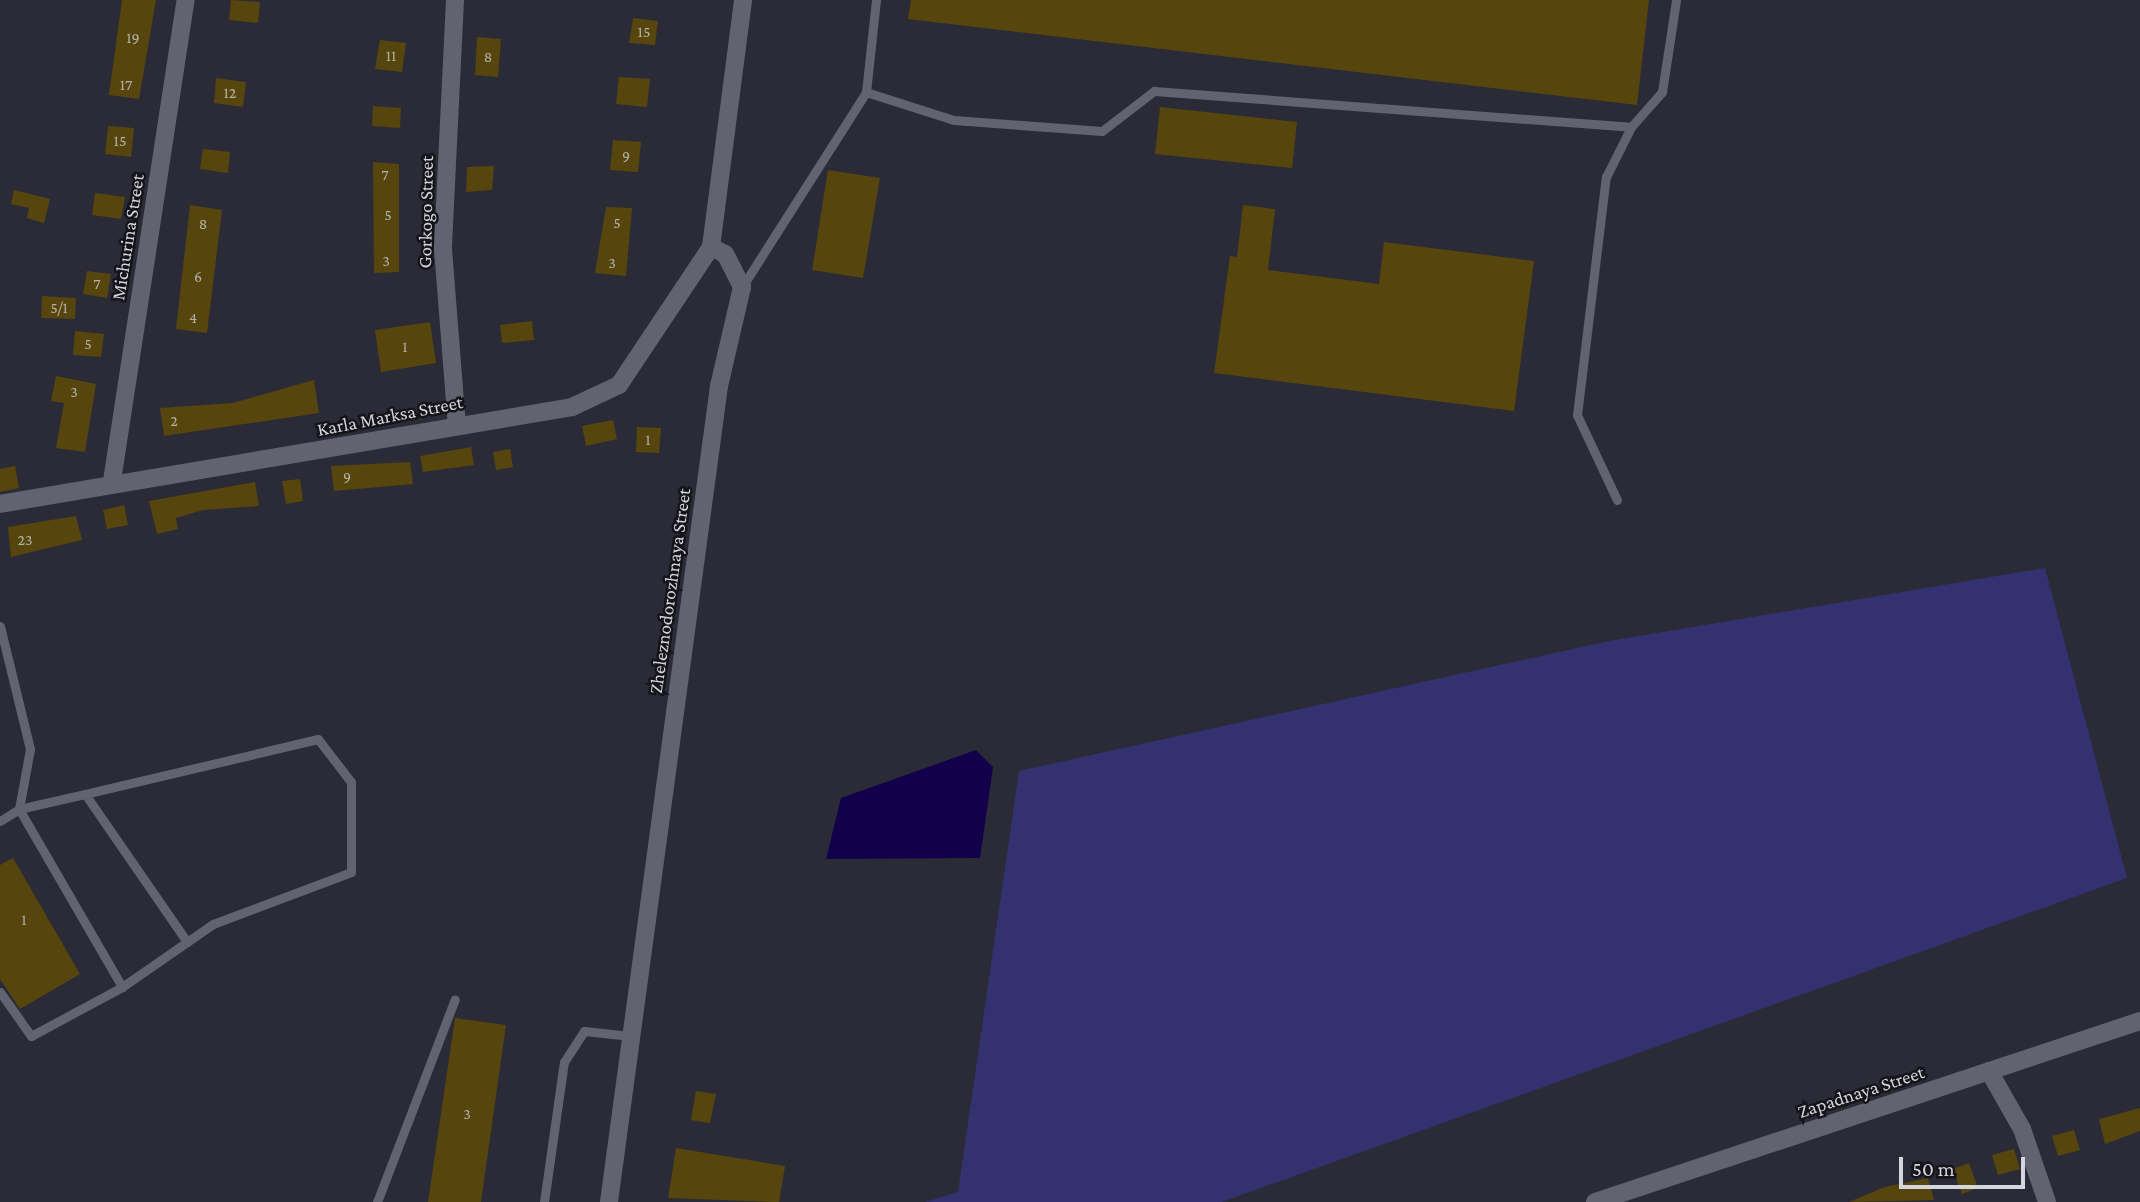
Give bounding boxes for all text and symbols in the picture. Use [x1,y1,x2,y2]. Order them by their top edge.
house number: 15 [638,22,650,42]
house number: 19 [126,28,140,48]
house number: 11 [386,46,396,66]
house number: 8 [484,47,492,67]
house number: 17 [120,75,132,95]
house number: 12 [224,83,236,103]
house number: 15 [114,131,126,151]
house number: 9 [622,146,630,166]
street label: Gorkogo Street [414,155,438,269]
house number: 7 [381,165,389,185]
street label: Michurina Street [107,172,149,302]
house number: 5 [384,205,392,225]
house number: 5 [613,213,621,233]
house number: 8 [199,214,207,234]
house number: 3 [382,251,390,271]
house number: 3 [608,253,616,273]
house number: 6 [194,267,202,287]
house number: 7 [93,274,101,294]
house number: 5/1 [50,298,68,318]
house number: 4 [189,308,197,328]
house number: 5 [84,334,92,354]
house number: 1 [402,337,408,357]
house number: 3 [70,382,78,402]
street label: Karla Marksa Street [315,391,465,441]
house number: 2 [170,411,178,431]
house number: 1 [645,430,651,450]
house number: 9 [343,467,351,487]
street label: Zheleznodorozhnaya Street [644,487,696,695]
house number: 23 [17,530,33,550]
house number: 1 [21,910,27,930]
street label: Zapadnaya Street [1795,1061,1927,1123]
house number: 3 [463,1104,471,1124]
scale bar [1902,1142,2028,1186]
text: 50 m [1912,1157,1955,1181]

